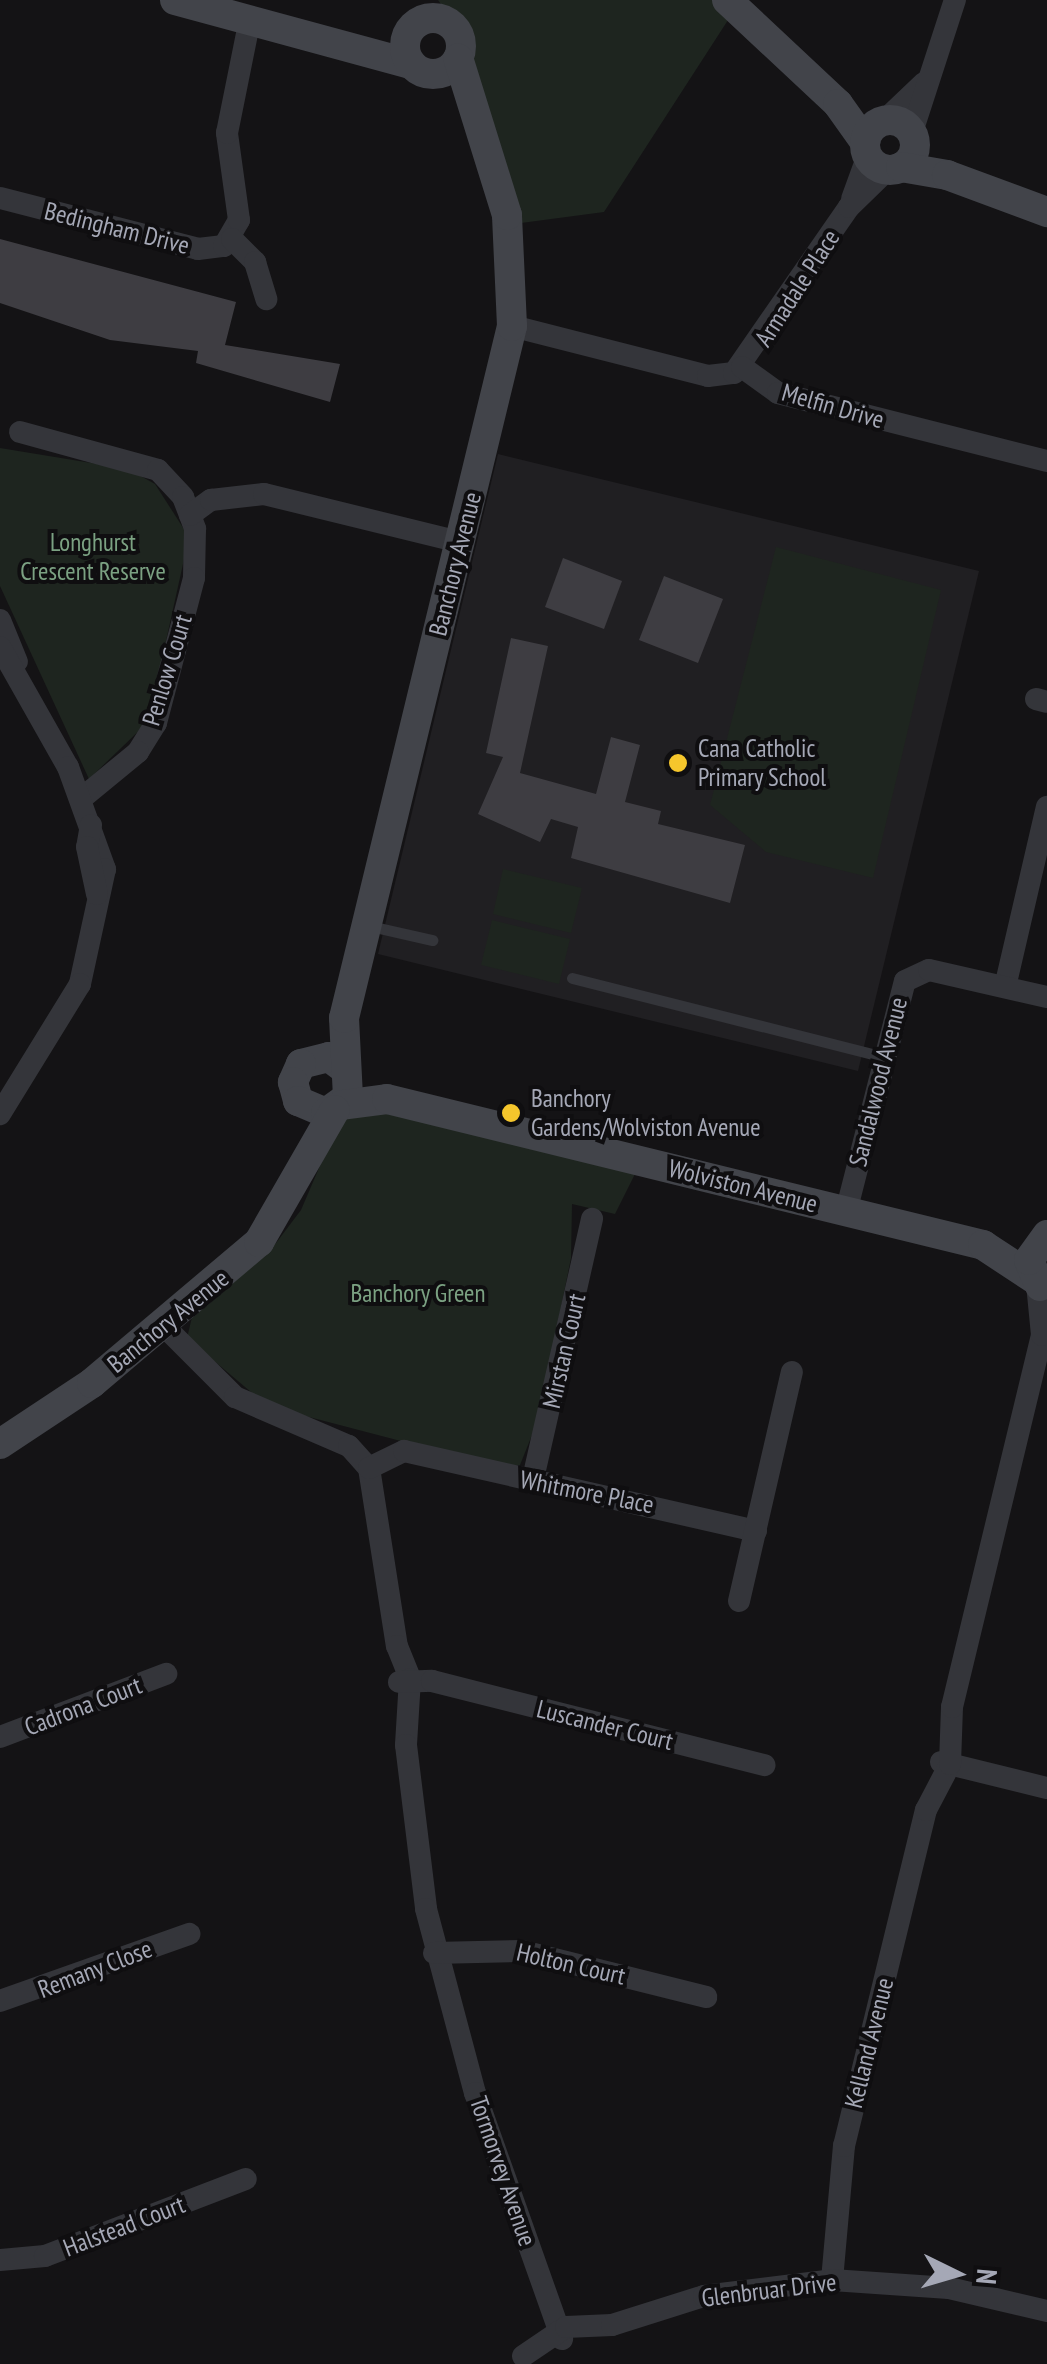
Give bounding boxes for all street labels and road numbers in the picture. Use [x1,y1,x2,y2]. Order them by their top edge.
street label: Bedingham Drive [42,196,192,260]
street label: Armadale Place [748,224,846,352]
street label: Melfin Drive [779,377,887,435]
street label: Banchory Avenue [423,488,487,640]
street label: Penlow Court [136,611,198,729]
street label: Sandalwood Avenue [842,994,914,1170]
street label: Wolviston Avenue [665,1153,821,1219]
street label: Banchory Avenue [101,1263,235,1379]
street label: Mirstan Court [536,1291,592,1411]
street label: Whitmore Place [518,1464,656,1520]
street label: Cadrona Court [20,1670,146,1742]
street label: Luscander Court [534,1694,676,1756]
street label: Remany Close [34,1933,156,2005]
street label: Holton Court [514,1937,628,1991]
street label: Kelland Avenue [838,1975,900,2111]
street label: Tormorvey Avenue [463,2092,543,2250]
street label: Halstead Court [59,2189,189,2263]
street label: Glenbruar Drive [700,2267,838,2313]

